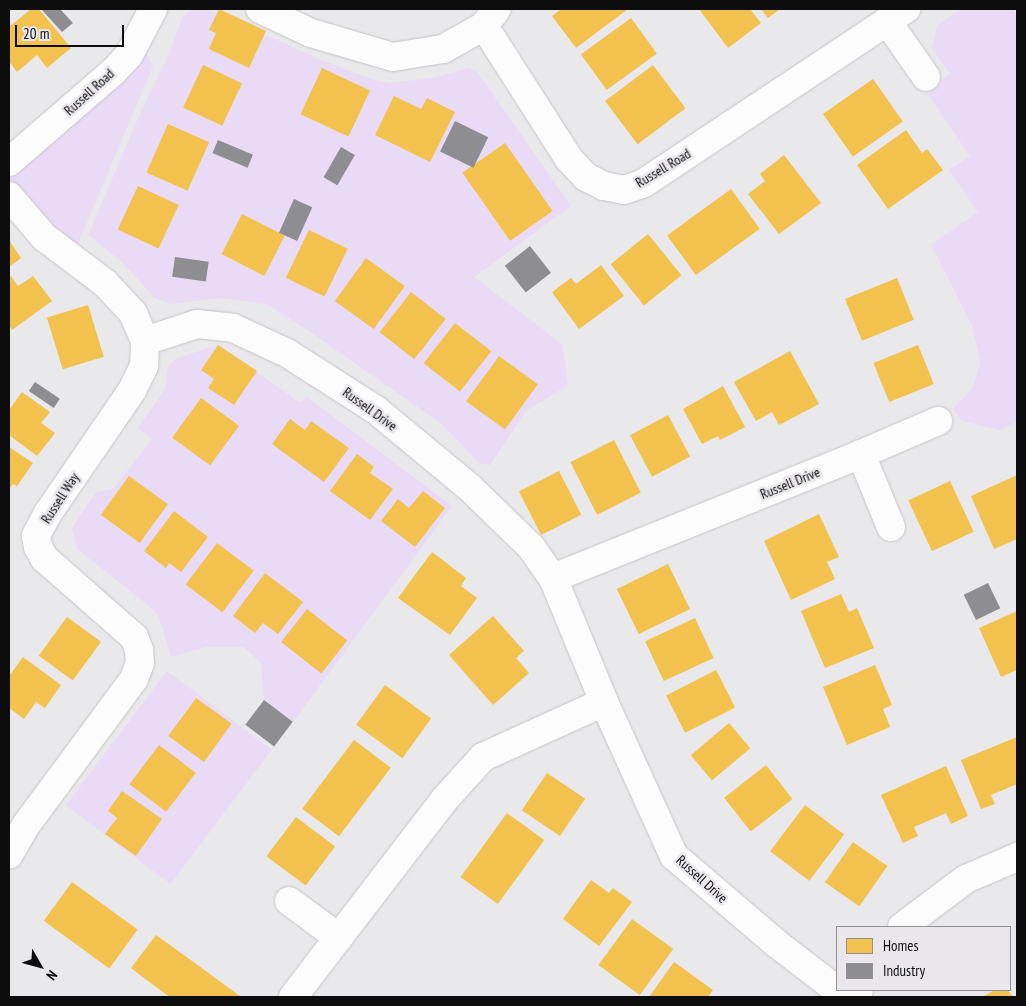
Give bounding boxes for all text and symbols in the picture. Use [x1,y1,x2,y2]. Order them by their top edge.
scale bar [18,15,126,47]
text: 20 m [23,24,49,43]
street label: Russell Road [61,65,117,119]
street label: Russell Road [632,145,694,191]
street label: Russell Drive [340,384,400,434]
street label: Russell Drive [758,463,822,503]
street label: Russell Way [37,469,83,527]
street label: Russell Drive [673,852,731,906]
legend [836,926,1011,991]
text: Homes [883,936,919,955]
north arrow [15,941,65,991]
text: Industry [883,961,925,980]
text: N [42,967,61,984]

